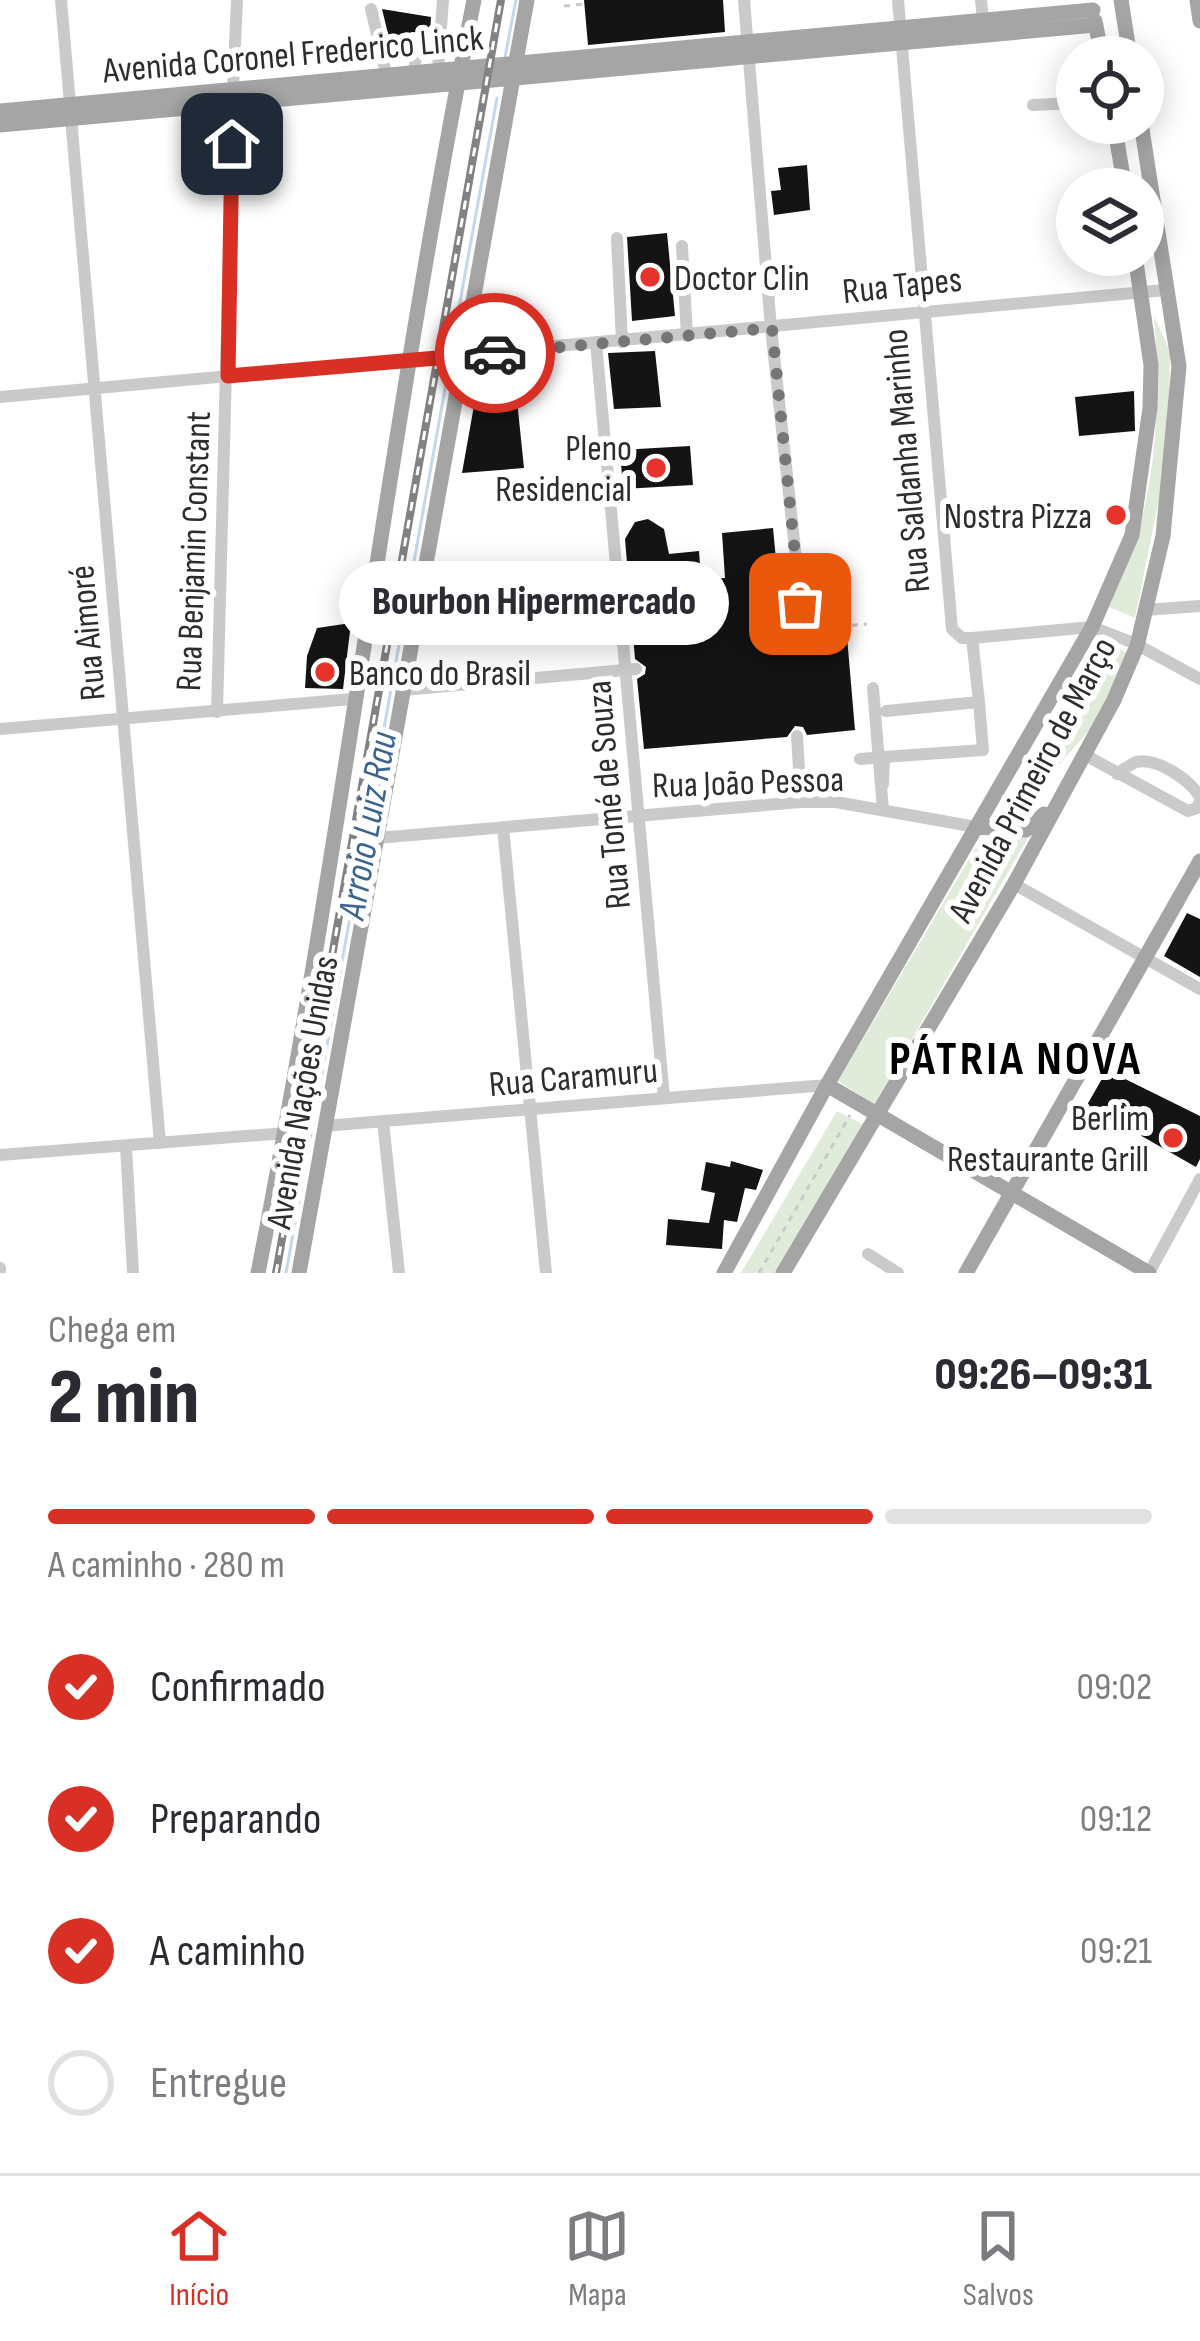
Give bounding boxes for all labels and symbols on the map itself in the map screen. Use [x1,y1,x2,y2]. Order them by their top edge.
street label: Avenida Coronel Frederico Linck [100,17,485,94]
pin [181,93,283,195]
place label: Doctor Clin [674,258,810,301]
street label: Rua Tapes [841,259,964,314]
marker: Doctor Clin [637,264,663,290]
courier [435,293,555,413]
street label: Rua Saldanha Marinho [875,327,940,594]
street label: Rua Benjamin Constant [168,410,221,692]
place label: Pleno Residencial [495,428,632,512]
marker: Pleno Residencial [643,455,669,481]
place label: Nostra Pizza [944,496,1092,539]
marker: Nostra Pizza [1103,502,1129,528]
pin [749,553,851,655]
callout: Bourbon Hipermercado [338,562,728,646]
street label: Rua Aimoré [61,563,116,702]
street label: Avenida Primeiro de Março [940,631,1126,931]
place label: Banco do Brasil [349,653,531,696]
marker: Banco do Brasil [312,659,338,685]
street label: Rua Tomé de Souza [578,679,641,911]
water label: Arroio Luiz Rau [329,728,408,925]
street label: Rua João Pessoa [651,759,845,808]
street label: Avenida Nações Unidas [258,953,349,1233]
district label: PÁTRIA NOVA [889,1031,1143,1088]
street label: Rua Caramuru [487,1050,659,1107]
place label: Berlim Restaurante Grill [947,1098,1149,1182]
marker: Berlim Restaurante Grill [1160,1125,1186,1151]

